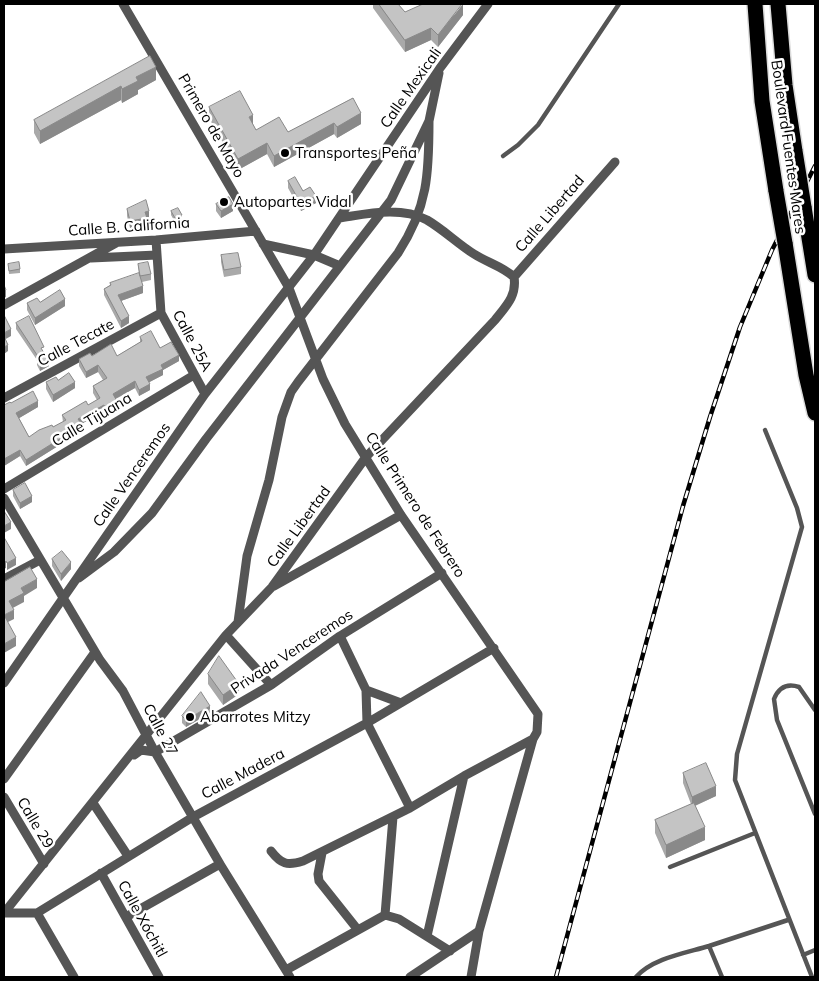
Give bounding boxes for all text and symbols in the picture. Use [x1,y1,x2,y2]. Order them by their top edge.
street label: Calle Mexicali [377,44,445,132]
street label: Boulevard Fuentes Mares [767,59,809,235]
street label: Primero de Mayo [174,71,248,181]
place label: Transportes Peña [295,144,417,162]
marker: Transportes Peña [279,147,291,159]
street label: Calle Libertad [512,172,588,256]
place label: Autopartes Vidal [234,193,352,211]
marker: Autopartes Vidal [218,196,230,208]
street label: Calle B. California [68,214,190,240]
street label: Calle 25A [168,307,216,375]
street label: Calle Tecate [35,315,117,371]
street label: Calle Tijuana [49,389,135,451]
street label: Calle Venceremos [89,420,175,530]
street label: Calle Primero de Febrero [361,429,469,581]
street label: Calle Libertad [263,483,335,571]
street label: Privada Venceremos [228,606,356,698]
street label: Calle 27 [139,701,181,759]
place label: Abarrotes Mitzy [200,708,310,726]
marker: Abarrotes Mitzy [184,711,196,723]
street label: Calle Madera [198,745,288,803]
street label: Calle 29 [13,794,57,852]
street label: Calle Xóchitl [114,877,170,961]

